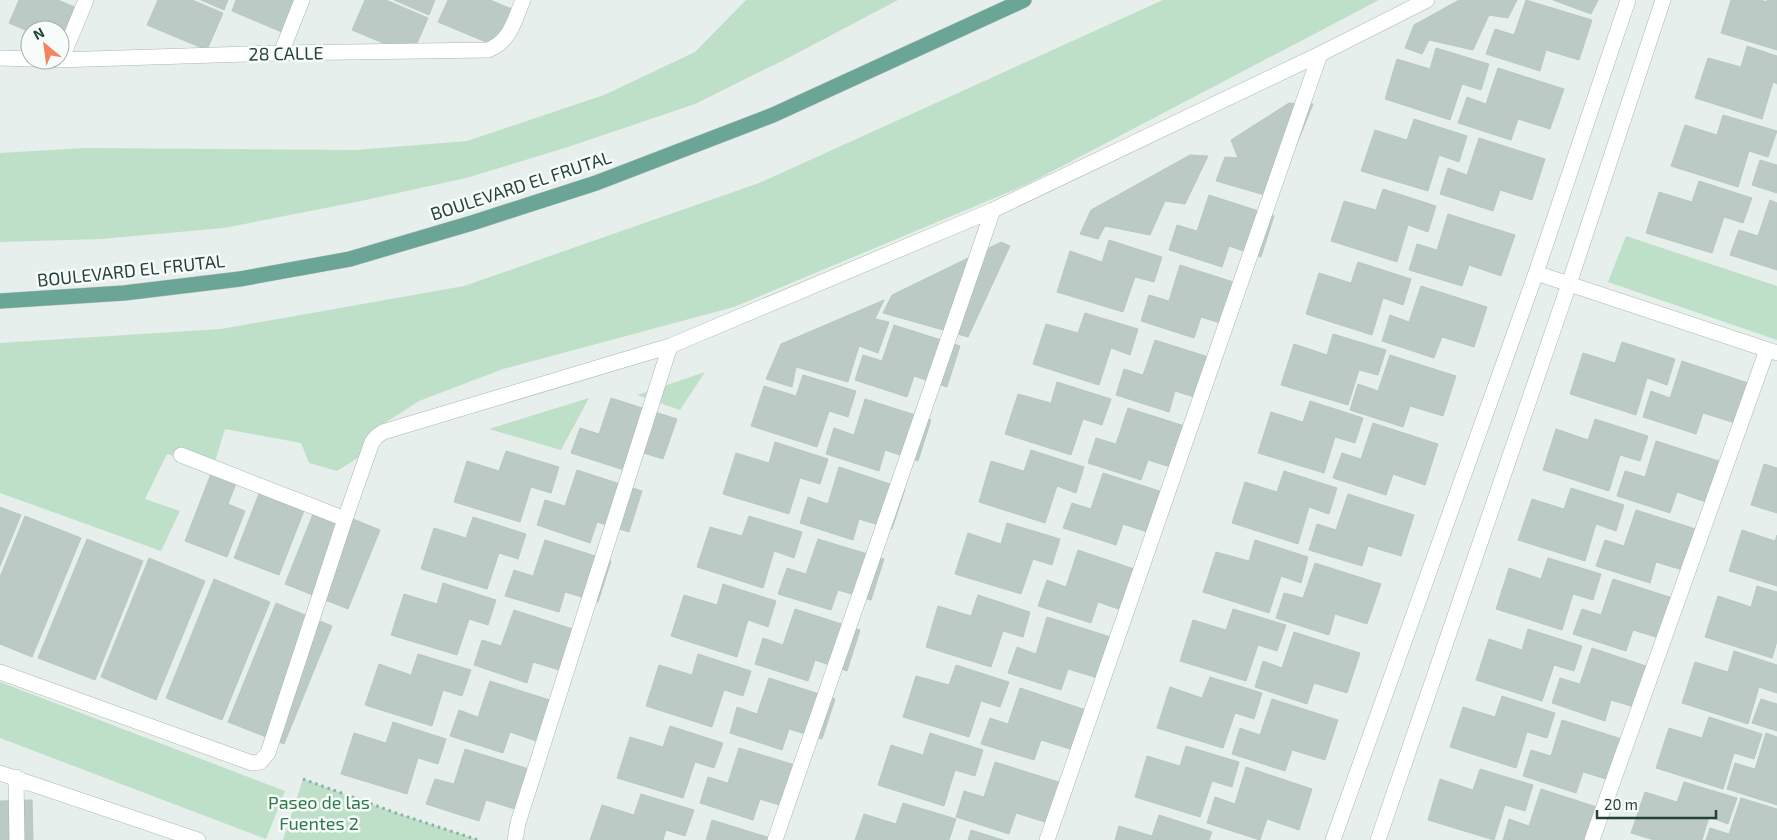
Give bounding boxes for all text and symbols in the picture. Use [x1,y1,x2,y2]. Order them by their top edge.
north arrow [20,20,70,70]
text: N [30,23,47,43]
street label: 28 CALLE [248,41,324,65]
street label: BOULEVARD EL FRUTAL [428,145,614,225]
street label: BOULEVARD EL FRUTAL [36,249,226,291]
scale bar [1597,788,1716,820]
park label: Paseo de las Fuentes 2 [268,791,370,834]
text: 20 m [1604,795,1638,813]

